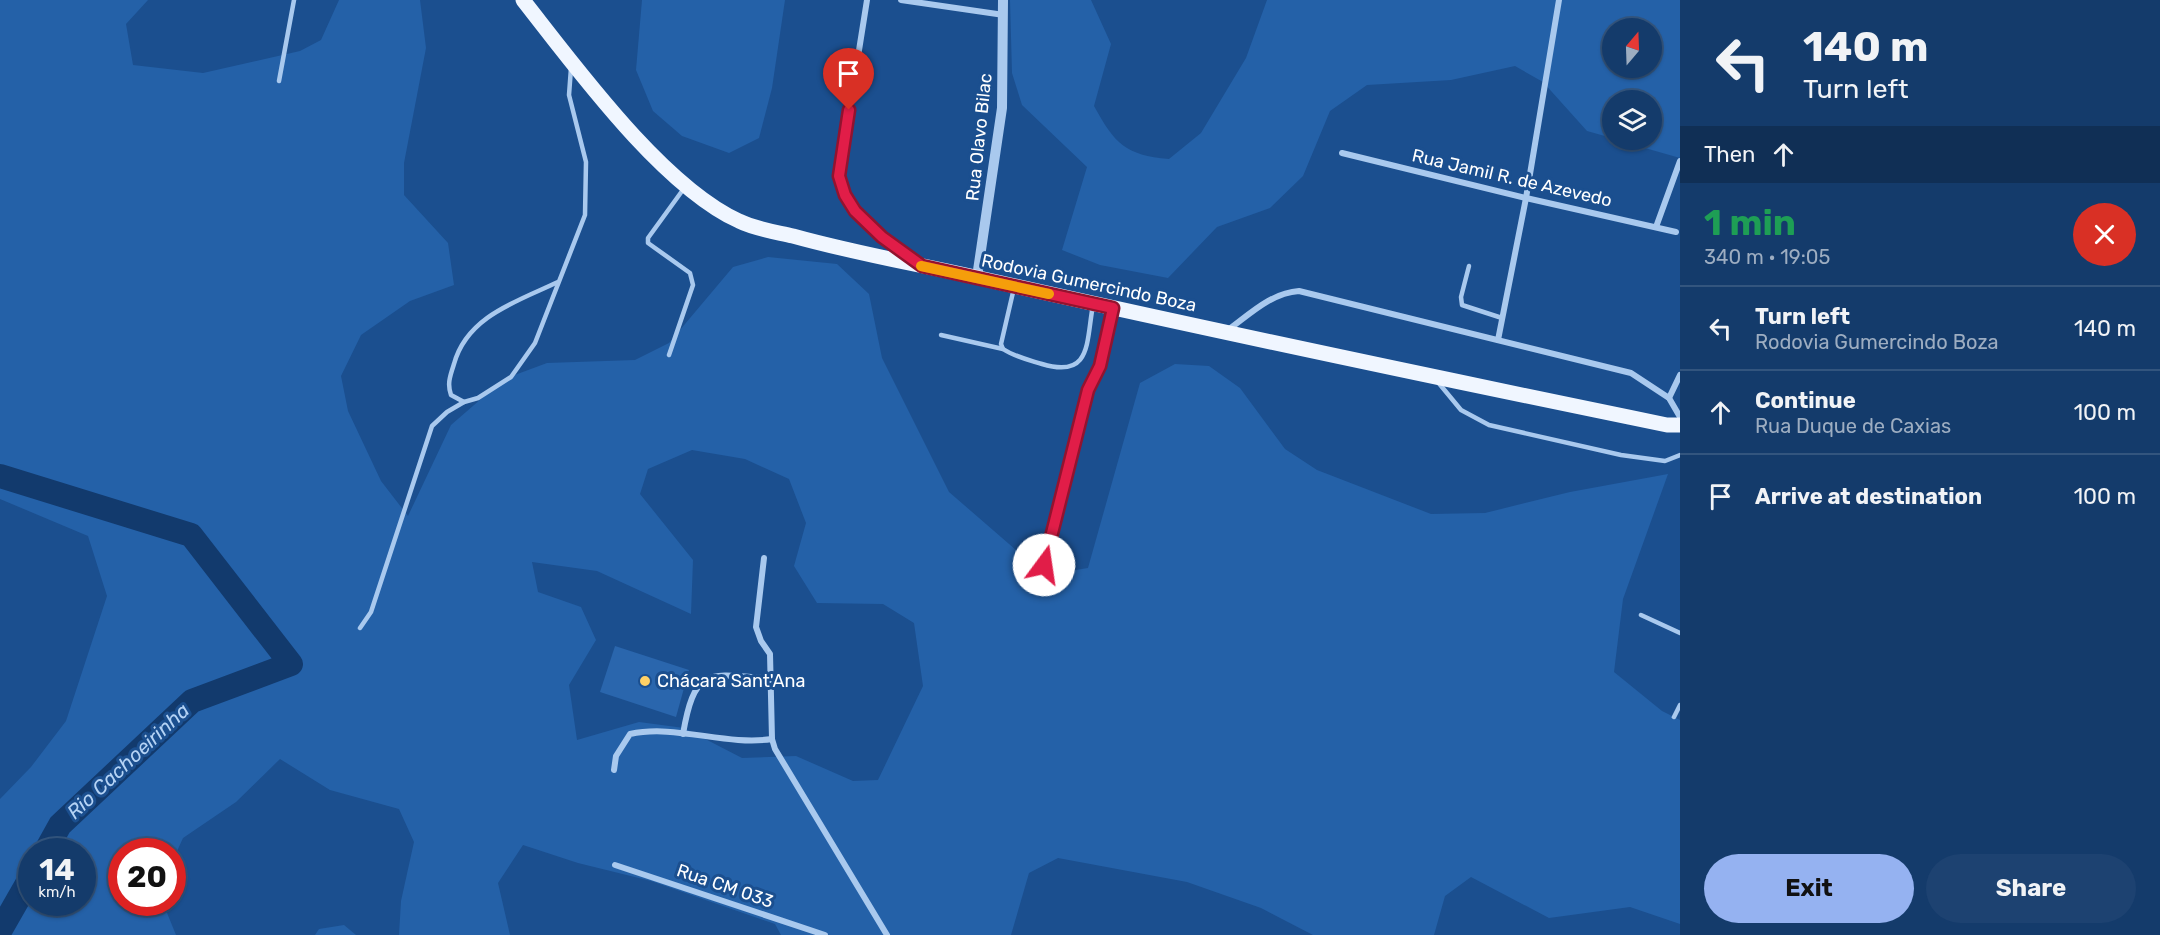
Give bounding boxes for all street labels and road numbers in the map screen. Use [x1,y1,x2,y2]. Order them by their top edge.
street label: Rua Olavo Bilac [961,72,997,202]
street label: Rua Jamil R. de Azevedo [1410,144,1614,212]
street label: Rodovia Gumercindo Boza [979,249,1199,317]
street label: Rua CM 033 [674,859,776,913]

